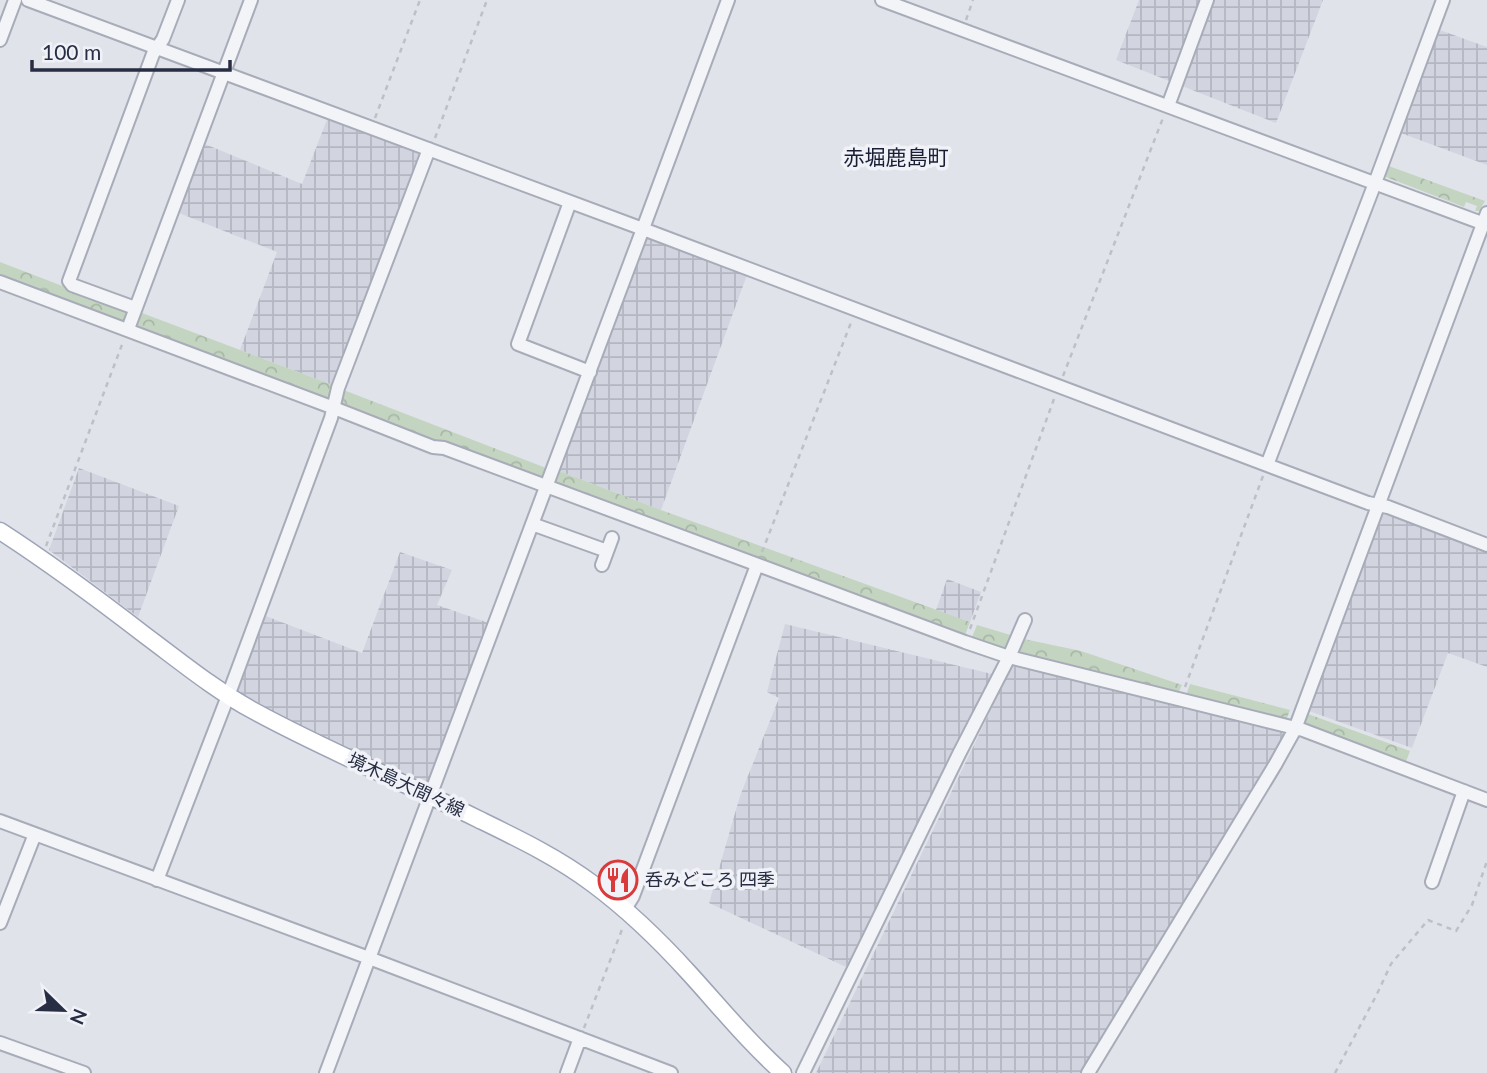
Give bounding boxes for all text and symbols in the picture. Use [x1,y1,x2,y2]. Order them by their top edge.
scale bar [32,28,229,72]
text: 100 m [42,39,101,64]
district label: 赤堀鹿島町 [844,144,949,169]
street label: 境木島大間々線 [345,747,468,821]
restaurant icon: 呑みどころ 四季 [597,859,639,901]
place label: 呑みどころ 四季 [645,868,775,890]
north arrow [28,975,98,1045]
text: N [66,1006,93,1028]

